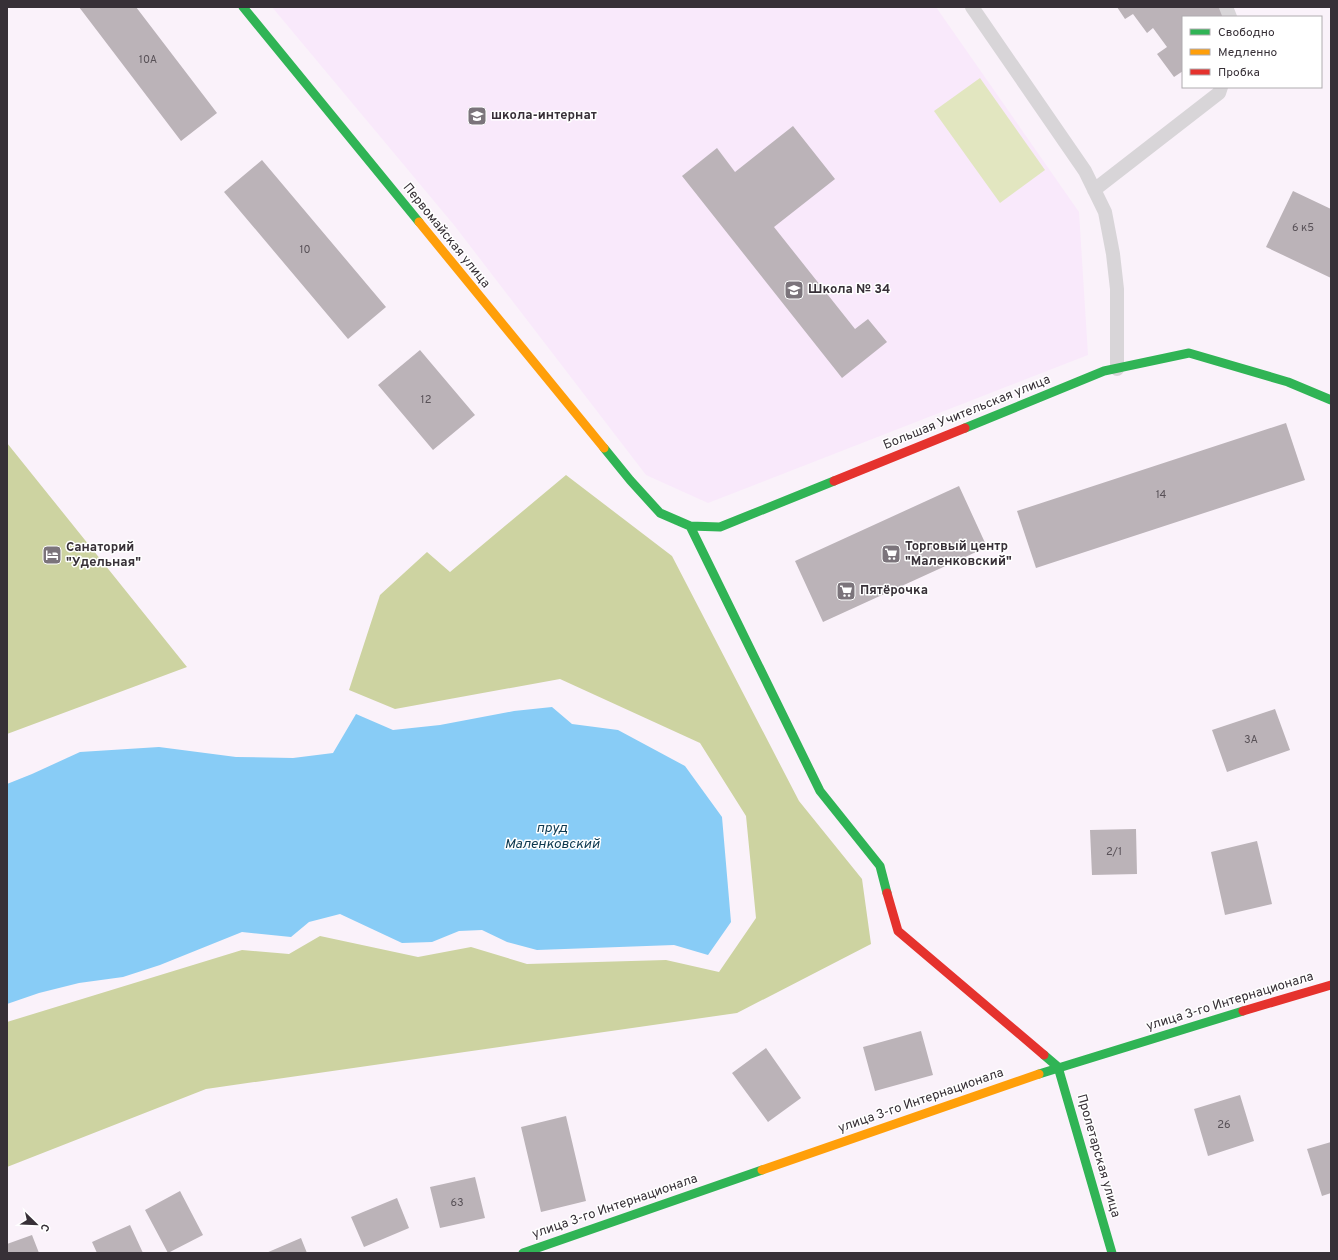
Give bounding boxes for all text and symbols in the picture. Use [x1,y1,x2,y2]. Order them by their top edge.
legend [1182,16,1322,88]
text: Свободно [1218,25,1275,41]
text: Медленно [1218,45,1278,61]
house number: 10А [139,53,157,67]
text: Пробка [1218,65,1260,81]
school or university icon: школа-интернат [466,105,488,127]
place label: школа-интернат [491,108,597,124]
street label: Первомайская улица [399,180,493,292]
house number: 6 к5 [1292,221,1314,235]
house number: 10 [299,243,311,257]
school or university icon: Школа № 34 [783,279,805,301]
place label: Школа № 34 [808,282,890,298]
street label: Большая Учительская улица [881,372,1053,454]
house number: 12 [421,393,431,407]
house number: 14 [1156,488,1167,502]
place label: Торговый центр "Маленковский" [905,539,1012,570]
place label: Санаторий "Удельная" [66,540,141,571]
supermarket icon: Торговый центр "Маленковский" [880,543,902,565]
hotel icon: Санаторий "Удельная" [41,544,63,566]
supermarket icon: Пятёрочка [835,580,857,602]
place label: Пятёрочка [860,583,928,599]
house number: 3А [1244,733,1258,747]
water label: пруд Маленковский [505,820,600,853]
house number: 2/1 [1106,845,1122,859]
street label: улица 3-го Интернационала [1144,969,1316,1035]
street label: улица 3-го Интернационала [836,1065,1006,1137]
street label: Пролетарская улица [1073,1092,1123,1220]
house number: 26 [1217,1118,1231,1132]
street label: улица 3-го Интернационала [530,1171,700,1243]
house number: 63 [450,1196,464,1210]
north arrow [16,1204,56,1244]
text: С [36,1222,52,1233]

